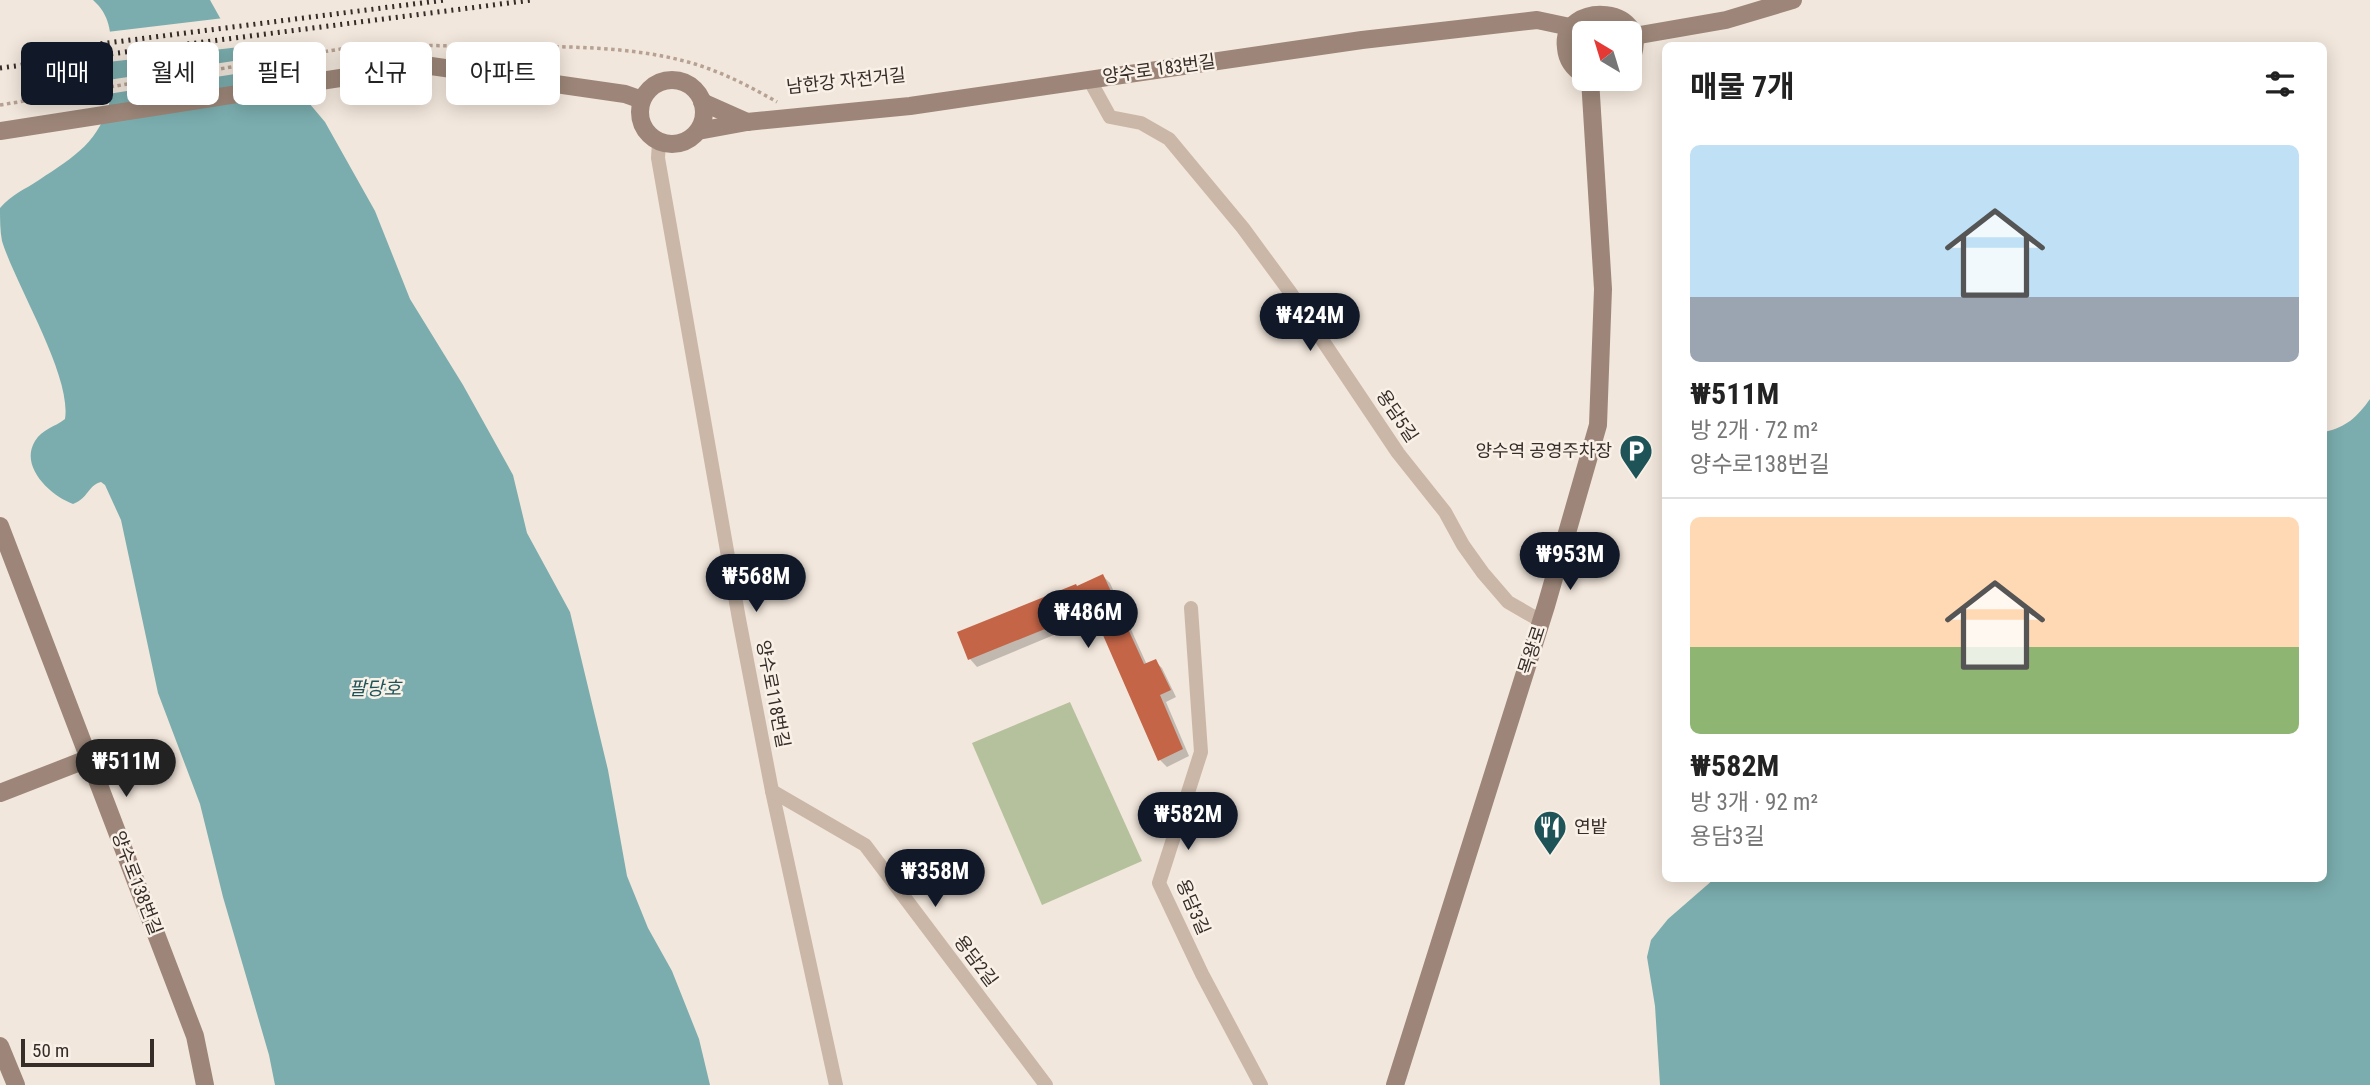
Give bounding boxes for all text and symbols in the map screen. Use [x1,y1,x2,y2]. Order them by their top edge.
north arrow [1572,21,1642,91]
map controls [1572,21,1642,91]
chip: 매매 [21,42,113,105]
chip: 월세 [127,42,219,105]
chip: 필터 [233,42,326,105]
chip: 신규 [340,42,432,105]
chip: 아파트 [446,42,560,105]
street label: 양수로 183번길 [1101,50,1217,87]
street label: 남한강 자전거길 [785,64,907,97]
icon: filters [2261,65,2299,103]
text: 매물 7개 [1690,69,1795,104]
icon: home [1932,190,2058,316]
pin: ₩424M [1261,294,1359,353]
text: ₩424M [1276,302,1344,329]
text: ₩511M [1690,376,1779,411]
street label: 용담5길 [1372,386,1422,446]
text: 방 2개 · 72 m² [1690,417,1818,444]
parking icon: 양수역 공영주차장 [1617,432,1655,481]
place label: 양수역 공영주차장 [1475,440,1612,461]
text: 양수로138번길 [1690,451,1830,478]
pin: ₩953M [1521,532,1619,592]
text: ₩953M [1536,541,1604,568]
pin: ₩568M [707,554,805,614]
icon: home [1932,562,2058,688]
text: ₩568M [722,563,790,590]
pin: ₩486M [1039,590,1137,650]
text: ₩486M [1054,599,1122,626]
street label: 목왕로 [1514,623,1549,677]
street label: 양수로118번길 [753,638,794,750]
water label: 팔당호 [349,677,403,700]
pin: ₩511M [77,740,175,799]
text: ₩511M [92,748,160,775]
text: ₩582M [1690,748,1779,783]
text: 방 3개 · 92 m² [1690,789,1818,816]
pin: ₩582M [1139,792,1237,852]
text: ₩582M [1154,801,1222,828]
restaurant icon: 연밭 [1531,808,1569,857]
place label: 연밭 [1574,816,1608,837]
text: 용담3길 [1690,823,1765,850]
street label: 양수로138번길 [108,828,167,938]
pin: ₩358M [886,850,984,909]
text: ₩358M [901,858,969,885]
street label: 용담3길 [1172,876,1215,938]
street label: 용담2길 [950,931,1002,990]
scale bar [21,1036,154,1068]
text: 50 m [32,1039,69,1062]

